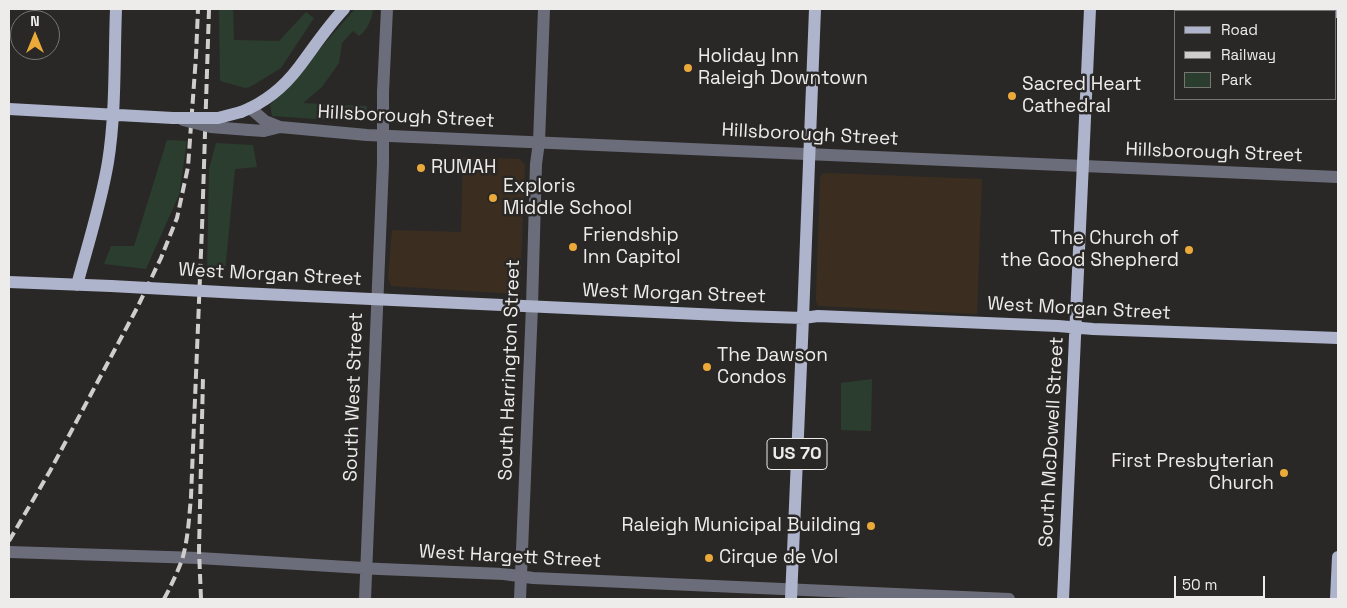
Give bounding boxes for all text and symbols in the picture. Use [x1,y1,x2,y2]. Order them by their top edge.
north arrow [10,10,60,60]
legend [1174,10,1337,100]
text: N [30,12,40,30]
text: Road [1221,20,1258,39]
text: Railway [1221,45,1276,64]
place label: Holiday Inn Raleigh Downtown [698,46,868,90]
marker: Holiday Inn Raleigh Downtown [682,62,694,74]
text: Park [1221,70,1252,89]
place label: Sacred Heart Cathedral [1022,74,1141,118]
marker: Sacred Heart Cathedral [1006,90,1018,102]
street label: Hillsborough Street [317,101,495,133]
street label: Hillsborough Street [721,119,899,151]
street label: Hillsborough Street [1125,139,1303,167]
place label: RUMAH [431,157,497,179]
marker: RUMAH [415,162,427,174]
place label: Exploris Middle School [503,176,632,220]
marker: Exploris Middle School [487,192,499,204]
place label: Friendship Inn Capitol [583,225,681,269]
place label: The Church of the Good Shepherd [1001,228,1179,272]
marker: Friendship Inn Capitol [567,241,579,253]
marker: The Church of the Good Shepherd [1183,244,1195,256]
street label: West Morgan Street [178,259,362,291]
street label: South Harrington Street [495,259,525,481]
street label: West Morgan Street [582,279,766,309]
street label: West Morgan Street [987,293,1171,325]
street label: South West Street [340,312,368,482]
street label: South McDowell Street [1035,336,1069,548]
place label: The Dawson Condos [717,345,828,389]
marker: The Dawson Condos [701,361,713,373]
road number: US 70 [767,438,827,469]
place label: First Presbyterian Church [1111,451,1274,495]
marker: First Presbyterian Church [1278,467,1290,479]
place label: Raleigh Municipal Building [621,515,861,537]
marker: Raleigh Municipal Building [865,520,877,532]
street label: West Hargett Street [418,541,602,573]
place label: Cirque de Vol [719,547,838,569]
marker: Cirque de Vol [703,552,715,564]
scale bar [1177,566,1268,598]
text: 50 m [1182,575,1217,594]

